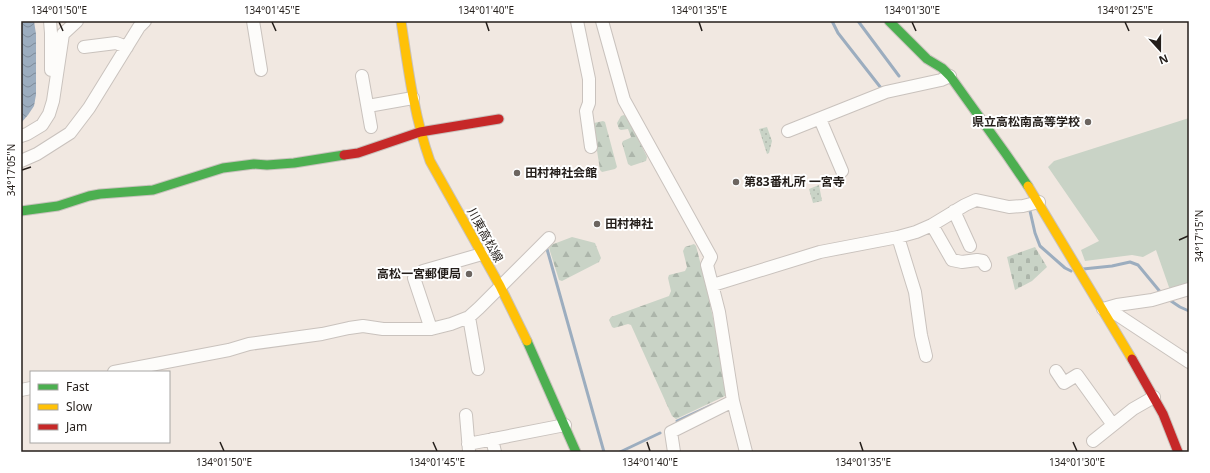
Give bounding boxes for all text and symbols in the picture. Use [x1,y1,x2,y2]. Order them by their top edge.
text: 134°01'50"E [31,3,87,17]
text: 134°01'45"E [244,3,300,17]
text: 134°01'40"E [458,3,514,17]
text: 134°01'35"E [671,3,727,17]
text: 134°01'30"E [884,3,940,17]
text: 134°01'25"E [1097,3,1153,17]
north arrow [1140,30,1180,70]
text: N [1157,51,1171,68]
place label: 県立高松南高等学校 [972,113,1080,130]
marker: 県立高松南高等学校 [1083,117,1093,127]
text: 34°17'05"N [4,144,18,196]
place label: 田村神社会館 [525,164,597,181]
marker: 田村神社会館 [512,168,522,178]
place label: 第83番札所 一宮寺 [744,173,845,190]
marker: 第83番札所 一宮寺 [731,177,741,187]
street label: 川東高松線 [463,204,507,265]
text: 34°17'15"N [1192,210,1206,262]
place label: 田村神社 [605,215,653,232]
marker: 田村神社 [592,219,602,229]
place label: 高松一宮郵便局 [377,265,461,282]
marker: 高松一宮郵便局 [464,269,474,279]
legend [30,371,170,443]
text: Fast [66,378,90,395]
text: Slow [66,398,93,415]
text: Jam [65,418,87,435]
text: 134°01'50"E [196,455,252,469]
text: 134°01'45"E [409,455,465,469]
text: 134°01'40"E [622,455,678,469]
text: 134°01'35"E [835,455,891,469]
text: 134°01'30"E [1049,455,1105,469]

